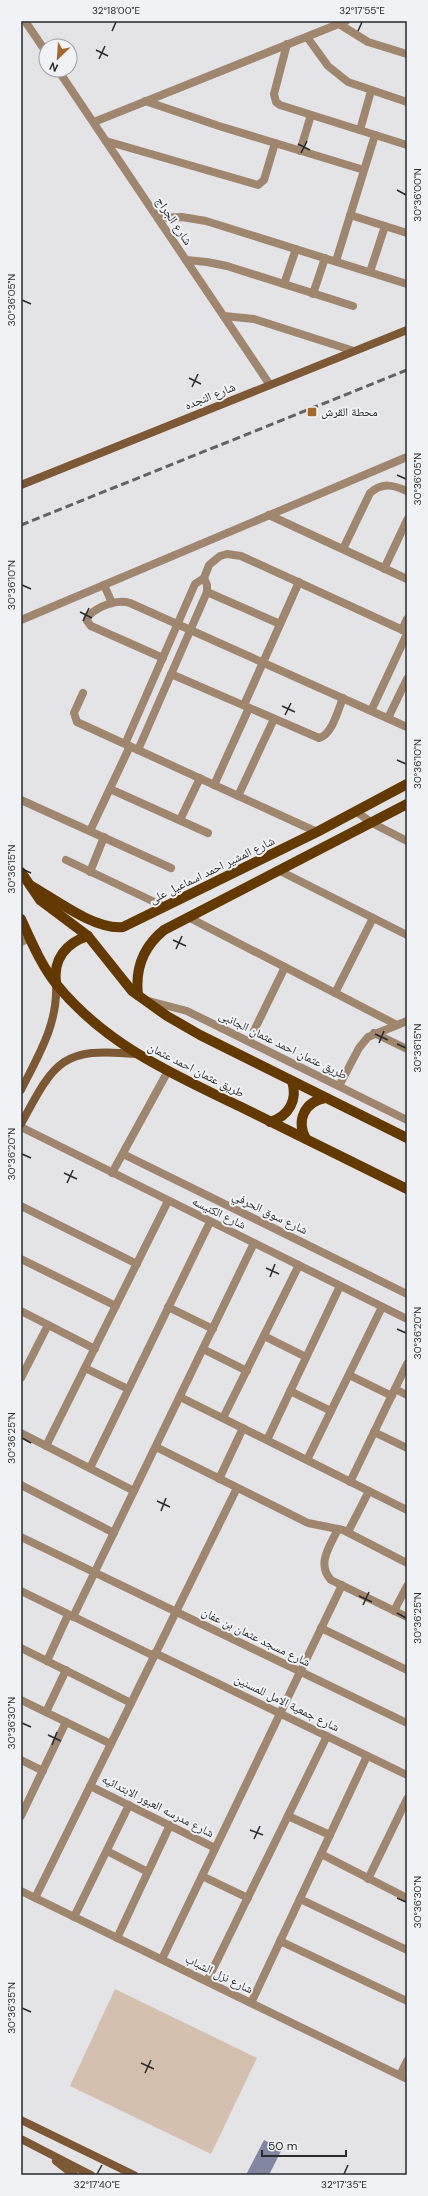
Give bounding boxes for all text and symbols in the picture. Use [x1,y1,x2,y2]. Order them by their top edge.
text: 32°18'00"E [92,4,140,17]
text: 32°17'55"E [339,4,385,17]
north arrow [38,38,78,78]
text: N [47,59,60,75]
text: 30°36'00"N [411,168,424,222]
street label: شارع الجراج [152,194,196,248]
text: 30°36'05"N [5,274,18,326]
street label: شارع النجده [182,379,238,413]
place label: محطة القرش [321,404,378,420]
marker: محطة القرش [306,406,318,418]
text: 30°36'05"N [411,453,424,505]
text: 30°36'10"N [5,560,18,610]
text: 30°36'10"N [411,739,424,789]
street label: شارع المشير احمد اسماعيل على [147,833,277,907]
text: 30°36'15"N [5,845,18,893]
street label: طريق عثمان احمد عثمان الجانبى [216,1007,350,1083]
text: 30°36'15"N [411,1024,424,1072]
street label: طريق عثمان احمد عثمان [145,1039,247,1101]
text: 30°36'20"N [5,1128,18,1180]
street label: شارع سوق الحرفي [229,1188,310,1240]
street label: شارع الكنيسه [189,1193,249,1233]
text: 30°36'20"N [411,1307,424,1359]
text: 30°36'25"N [5,1412,18,1464]
text: 30°36'25"N [411,1592,424,1644]
street label: شارع مسجد عثمان بن عفان [199,1604,313,1670]
street label: شارع جمعية الامل للمسنين [232,1671,342,1735]
text: 30°36'30"N [5,1697,18,1749]
street label: شارع مدرسه العبور الابتدائيه [99,1771,217,1841]
text: 30°36'30"N [411,1876,424,1928]
street label: شارع نزل الشباب [182,1951,256,1997]
text: 30°36'35"N [5,1982,18,2034]
scale bar [262,2132,346,2158]
text: 50 m [268,2138,297,2154]
text: 32°17'40"E [74,2178,121,2191]
text: 32°17'35"E [321,2178,367,2191]

